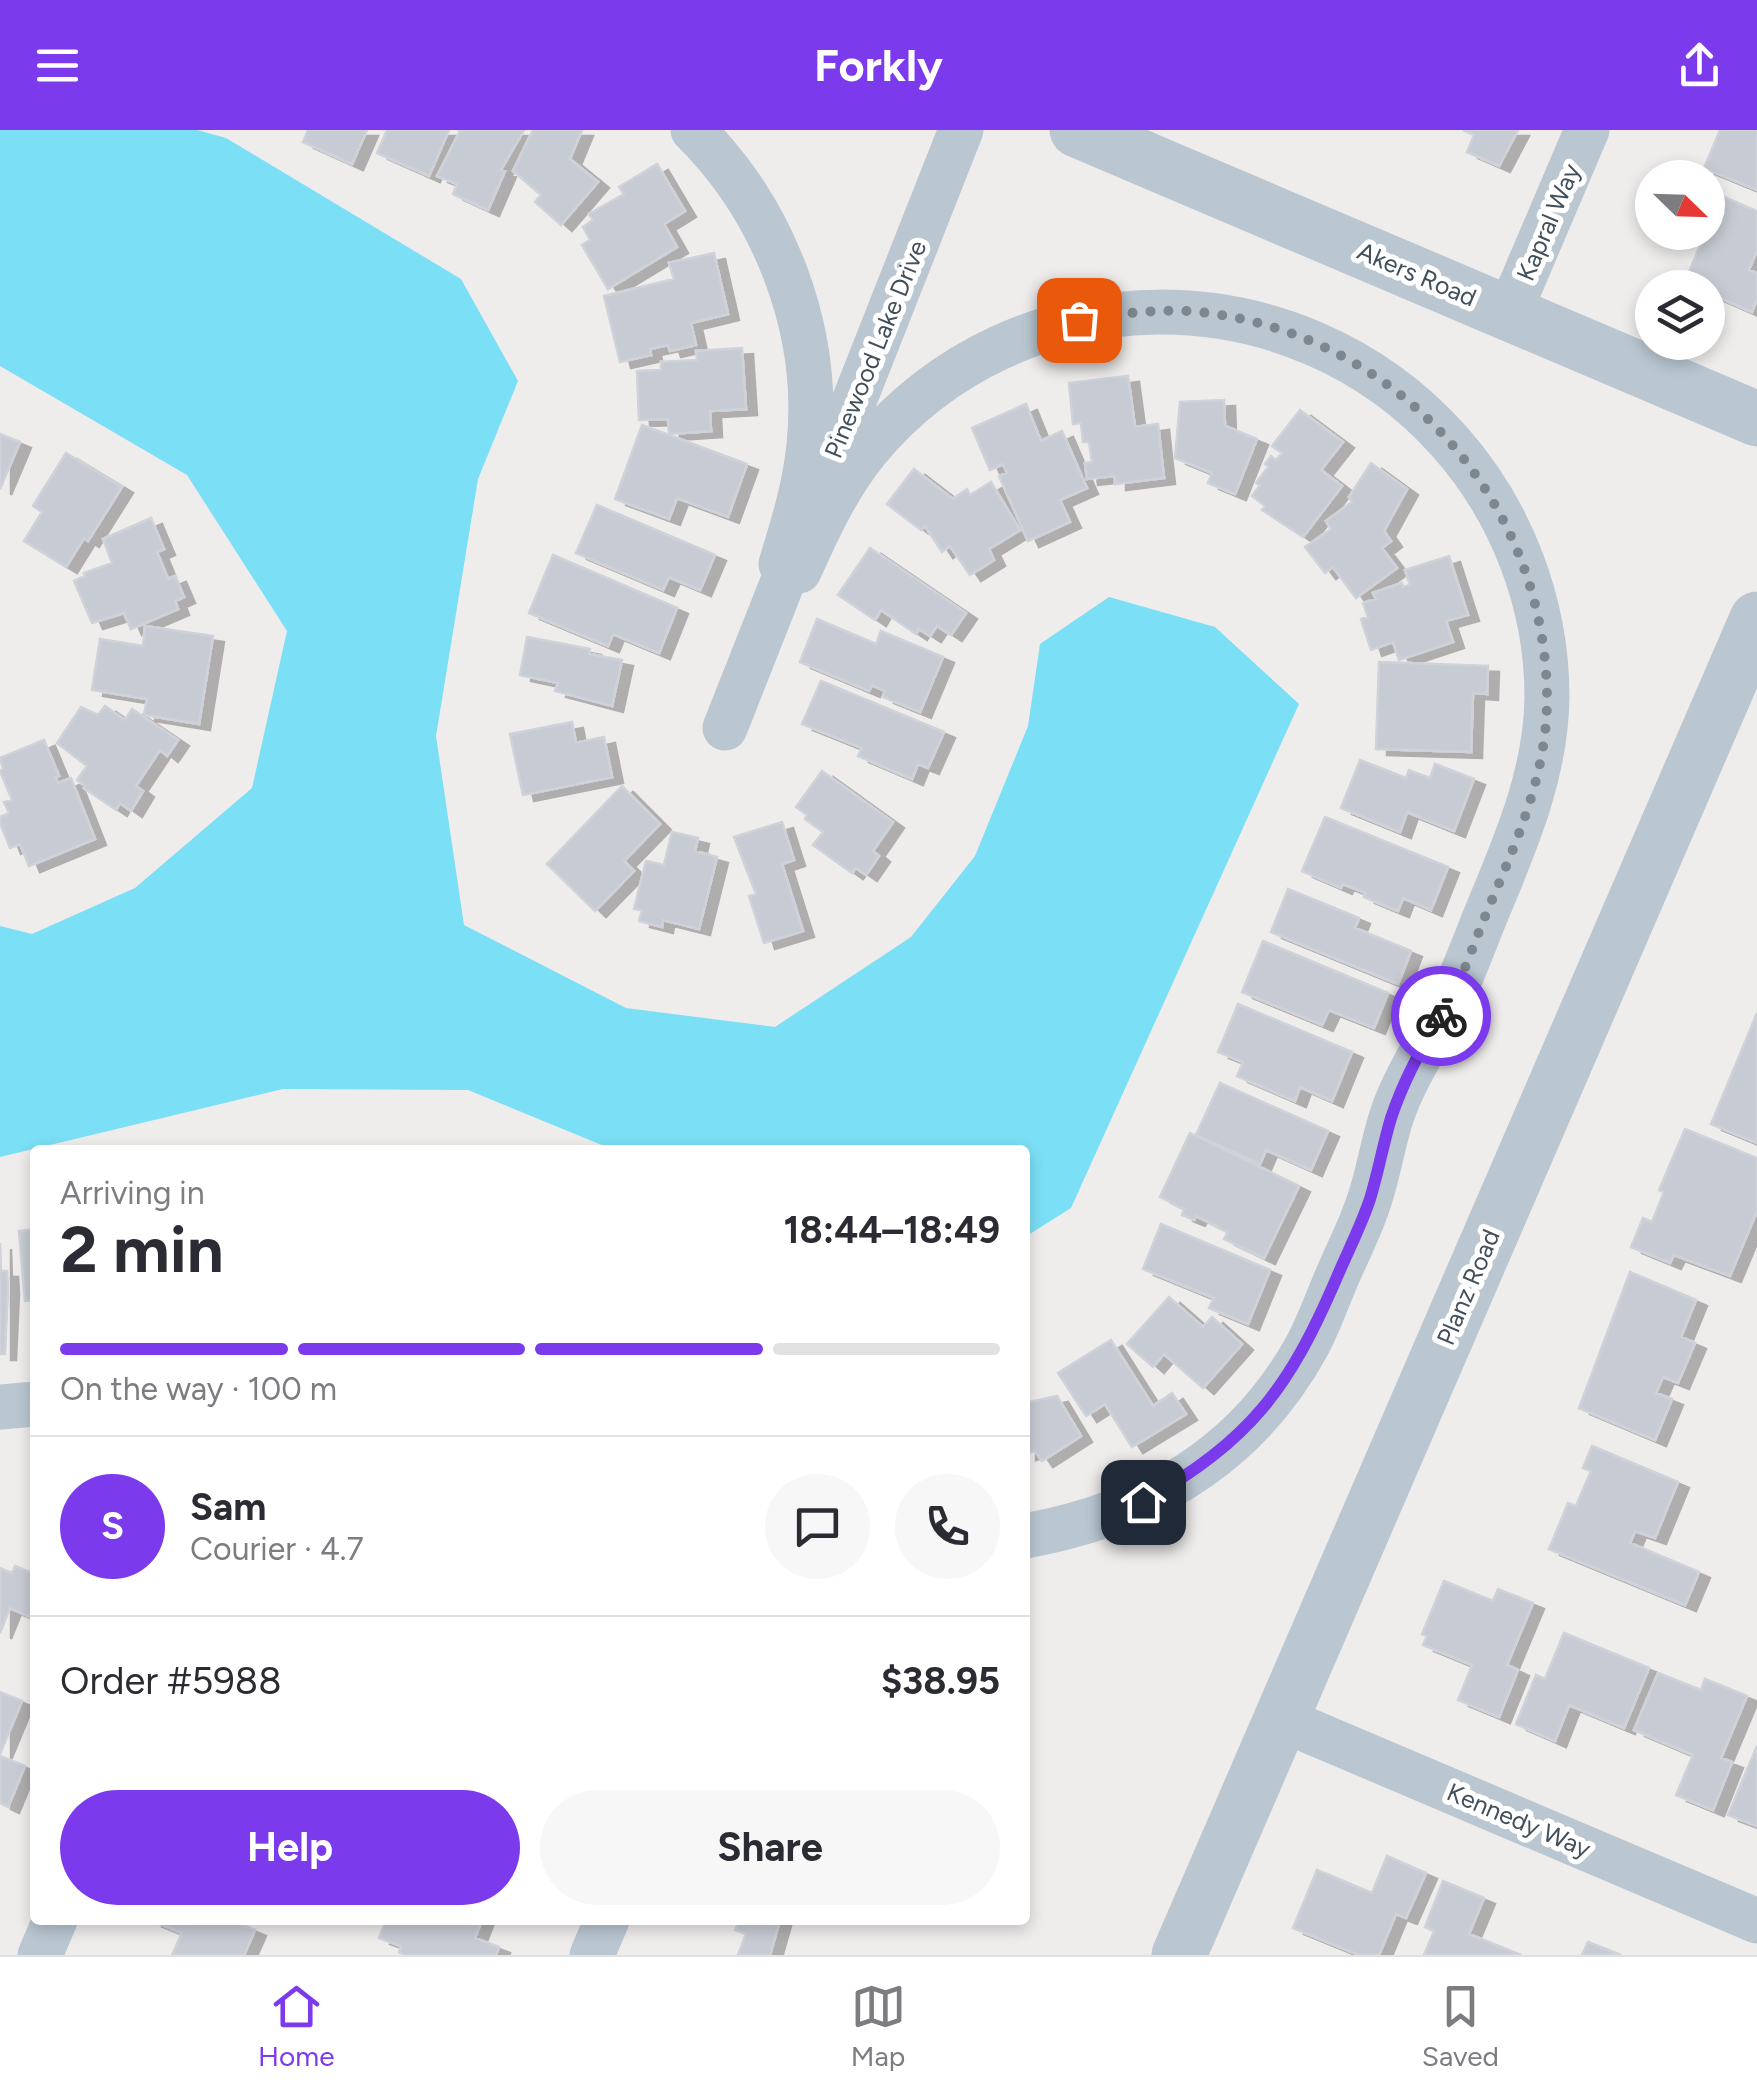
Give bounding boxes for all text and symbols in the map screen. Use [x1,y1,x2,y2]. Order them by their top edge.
icon: menu [30,38,85,93]
text: Forkly [814,38,943,92]
icon: share [1672,38,1727,93]
street label: Kapral Way [1510,159,1586,285]
north arrow [1635,160,1725,250]
map controls [1635,160,1725,360]
street label: Pinewood Lake Drive [818,236,932,462]
street label: Akers Road [1353,236,1481,312]
button: layers [1635,270,1725,360]
pin [1037,278,1122,363]
icon: bag [1052,293,1107,348]
courier [1391,966,1491,1066]
icon: bike [1414,989,1469,1044]
text: Arriving in [60,1174,205,1212]
text: 18:44–18:49 [783,1207,1000,1253]
text: 2 min [60,1210,224,1288]
street label: Planz Road [1430,1225,1506,1349]
text: On the way · 100 m [60,1370,337,1408]
pin [1101,1460,1186,1545]
button: chat [765,1474,870,1579]
button: phone [895,1474,1000,1579]
icon: home [1116,1475,1171,1530]
text: Sam [190,1484,266,1530]
text: S [101,1503,124,1549]
text: Courier · 4.7 [190,1530,364,1568]
text: Order #5988 [60,1658,282,1704]
text: $38.95 [881,1658,1000,1704]
street label: Kennedy Way [1443,1776,1595,1864]
button: Help [60,1790,520,1905]
button: Share [540,1790,1000,1905]
tab: Home [258,1979,334,2073]
tab: Map [851,1979,906,2073]
tab: Saved [1422,1979,1499,2073]

